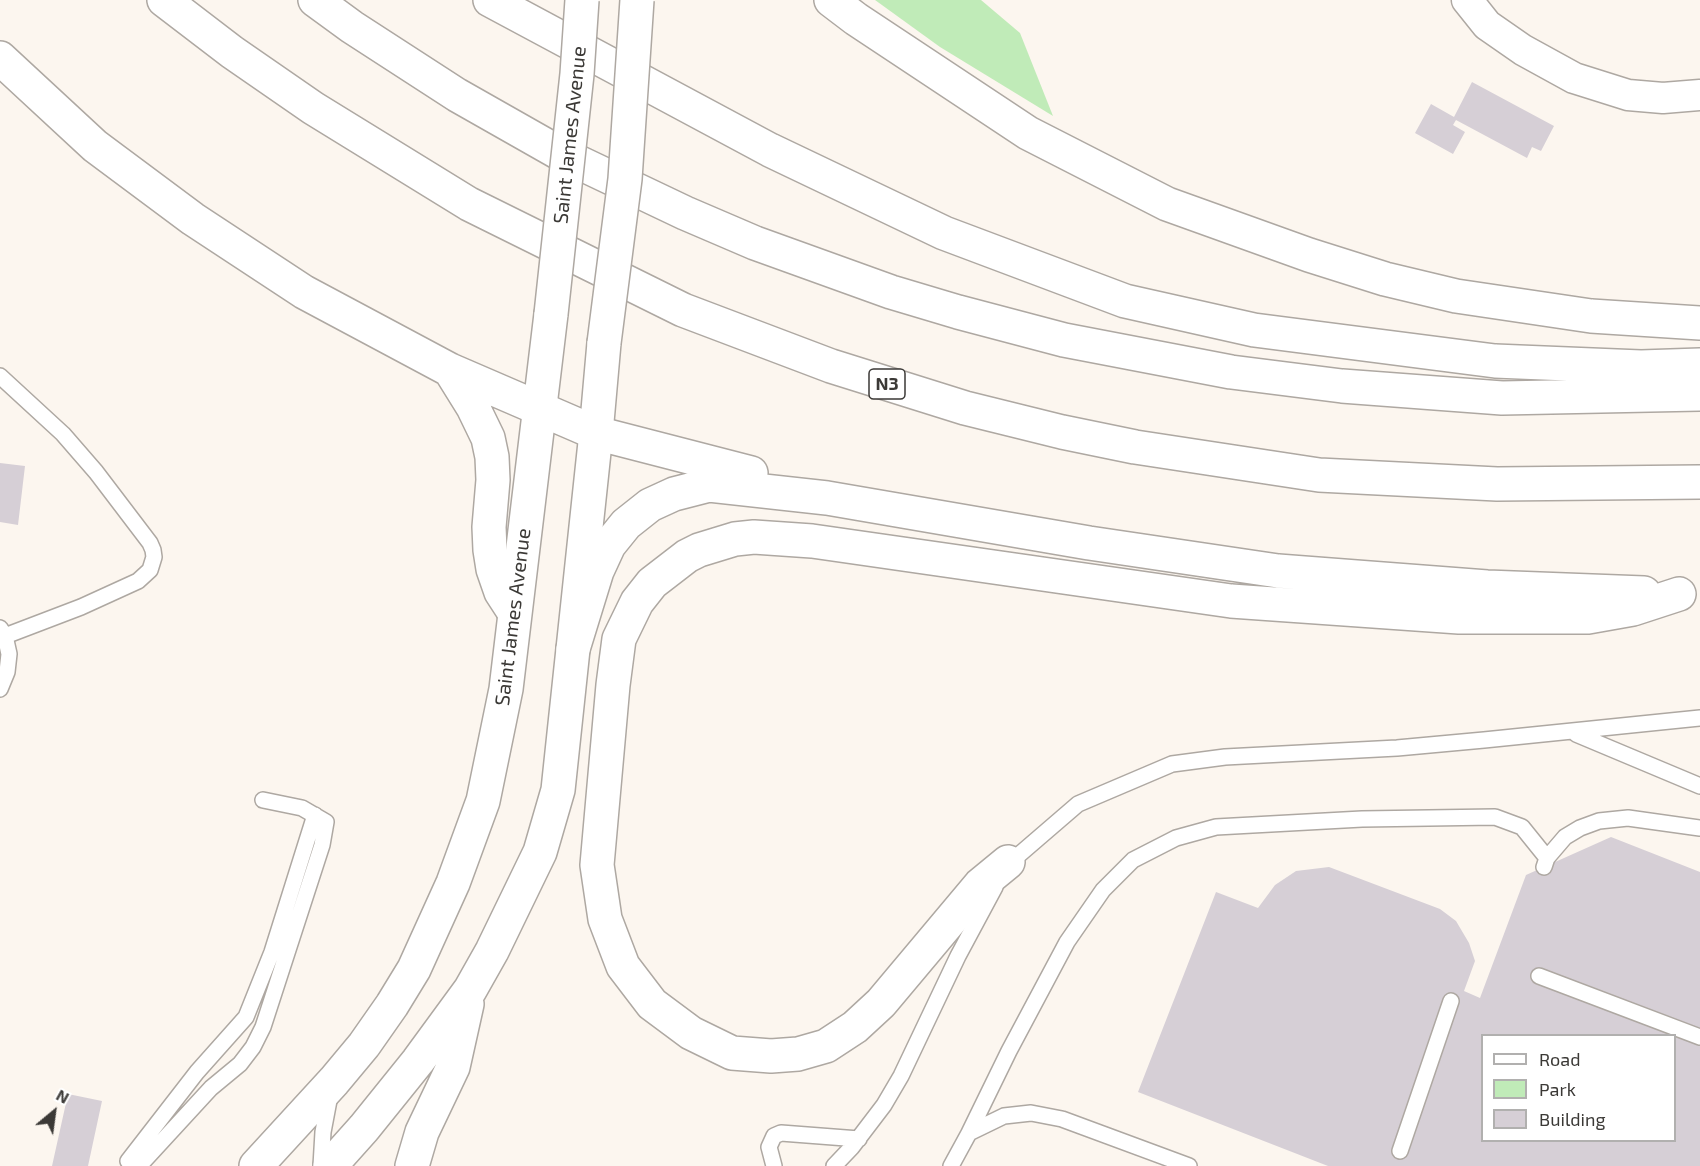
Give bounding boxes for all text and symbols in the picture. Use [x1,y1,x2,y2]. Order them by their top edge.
street label: Saint James Avenue [549,45,591,225]
road number: N3 [869,369,905,399]
street label: Saint James Avenue [490,527,536,707]
legend [1481,1034,1676,1142]
text: Road [1539,1048,1580,1070]
text: Park [1539,1078,1576,1100]
north arrow [24,1082,84,1142]
text: N [53,1085,73,1107]
text: Building [1539,1108,1606,1130]

